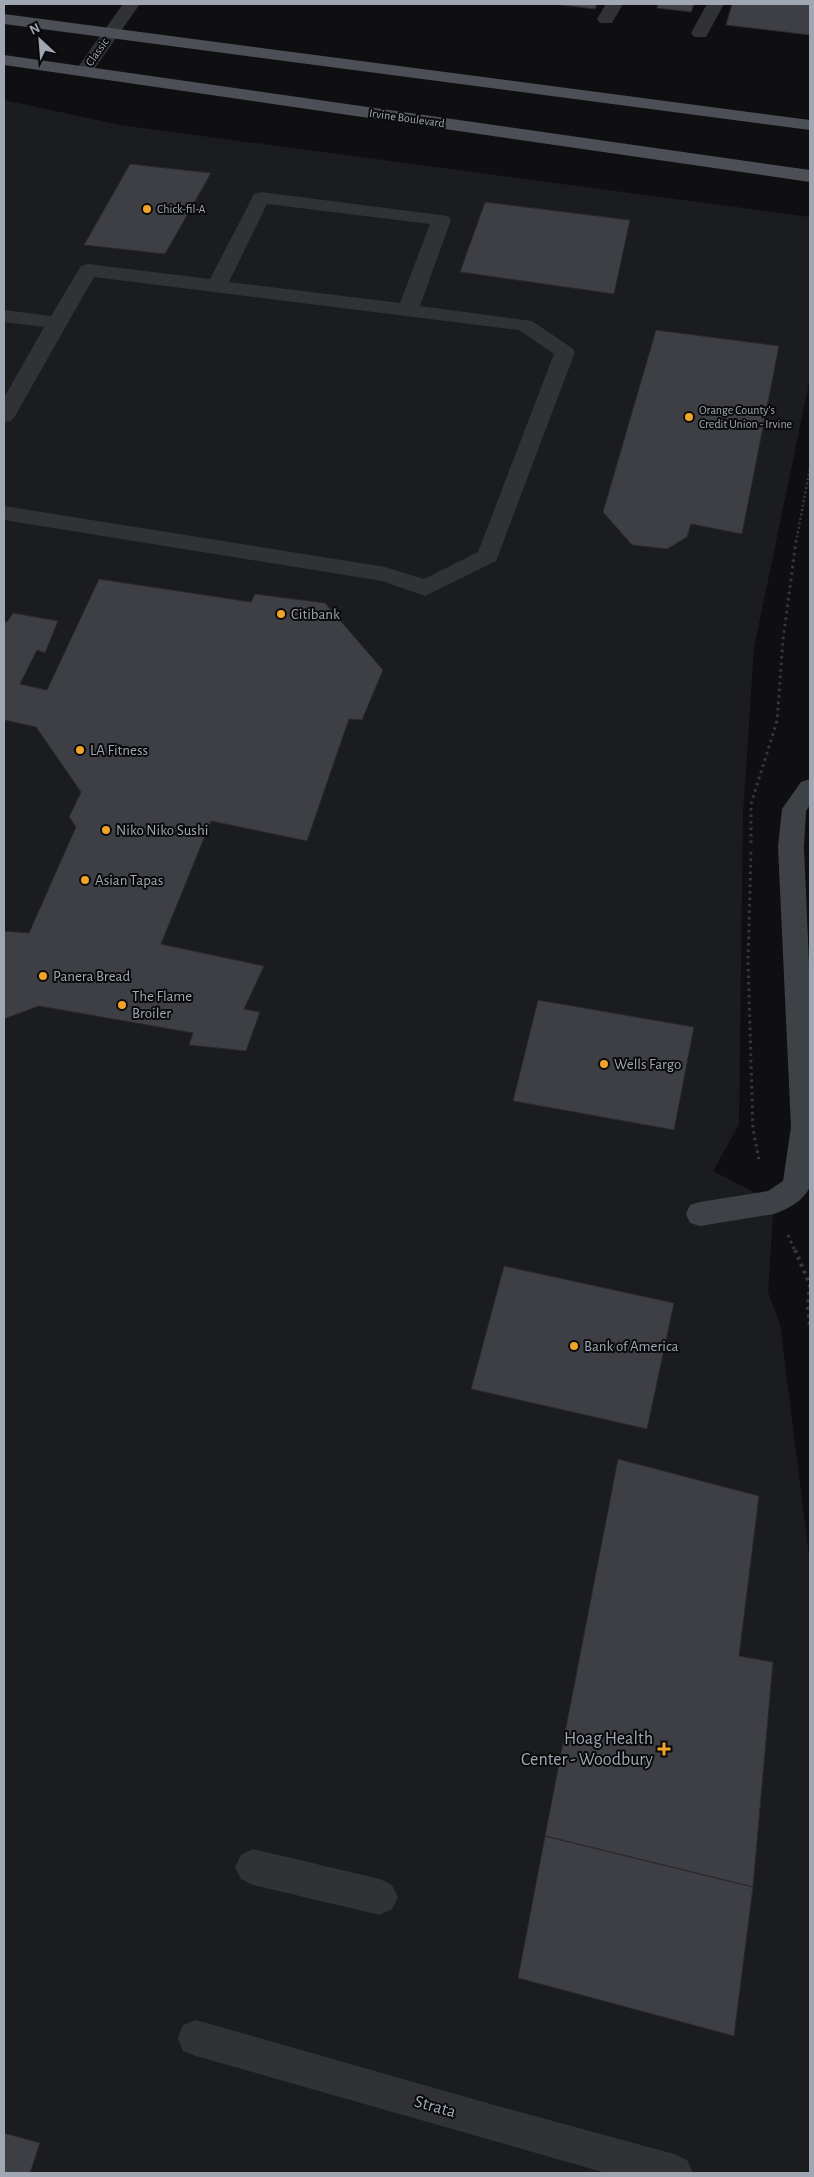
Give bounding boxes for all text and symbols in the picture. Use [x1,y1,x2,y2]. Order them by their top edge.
north arrow [15,15,65,65]
text: N [27,21,42,38]
street label: Classic [83,35,111,68]
street label: Irvine Boulevard [369,107,445,129]
marker: Chick-fil-A [141,203,153,215]
place label: Chick-fil-A [157,203,206,215]
place label: Orange County’s Credit Union - Irvine [699,404,792,430]
marker: Orange County’s Credit Union - Irvine [683,411,695,423]
place label: Citibank [291,607,340,622]
marker: Citibank [275,608,287,620]
place label: LA Fitness [90,743,148,758]
marker: LA Fitness [74,744,86,756]
place label: Niko Niko Sushi [116,823,208,838]
marker: Niko Niko Sushi [100,824,112,836]
place label: Asian Tapas [95,873,163,888]
marker: Asian Tapas [79,874,91,886]
place label: Panera Bread [53,969,131,984]
marker: Panera Bread [37,970,49,982]
place label: The Flame Broiler [132,989,192,1021]
marker: The Flame Broiler [116,999,128,1011]
place label: Wells Fargo [614,1057,681,1072]
marker: Wells Fargo [598,1058,610,1070]
place label: Bank of America [584,1339,679,1354]
marker: Bank of America [568,1340,580,1352]
place label: Hoag Health Center - Woodbury [521,1730,653,1769]
marker: Hoag Health Center - Woodbury [657,1742,671,1756]
street label: Strata [412,2093,458,2121]

